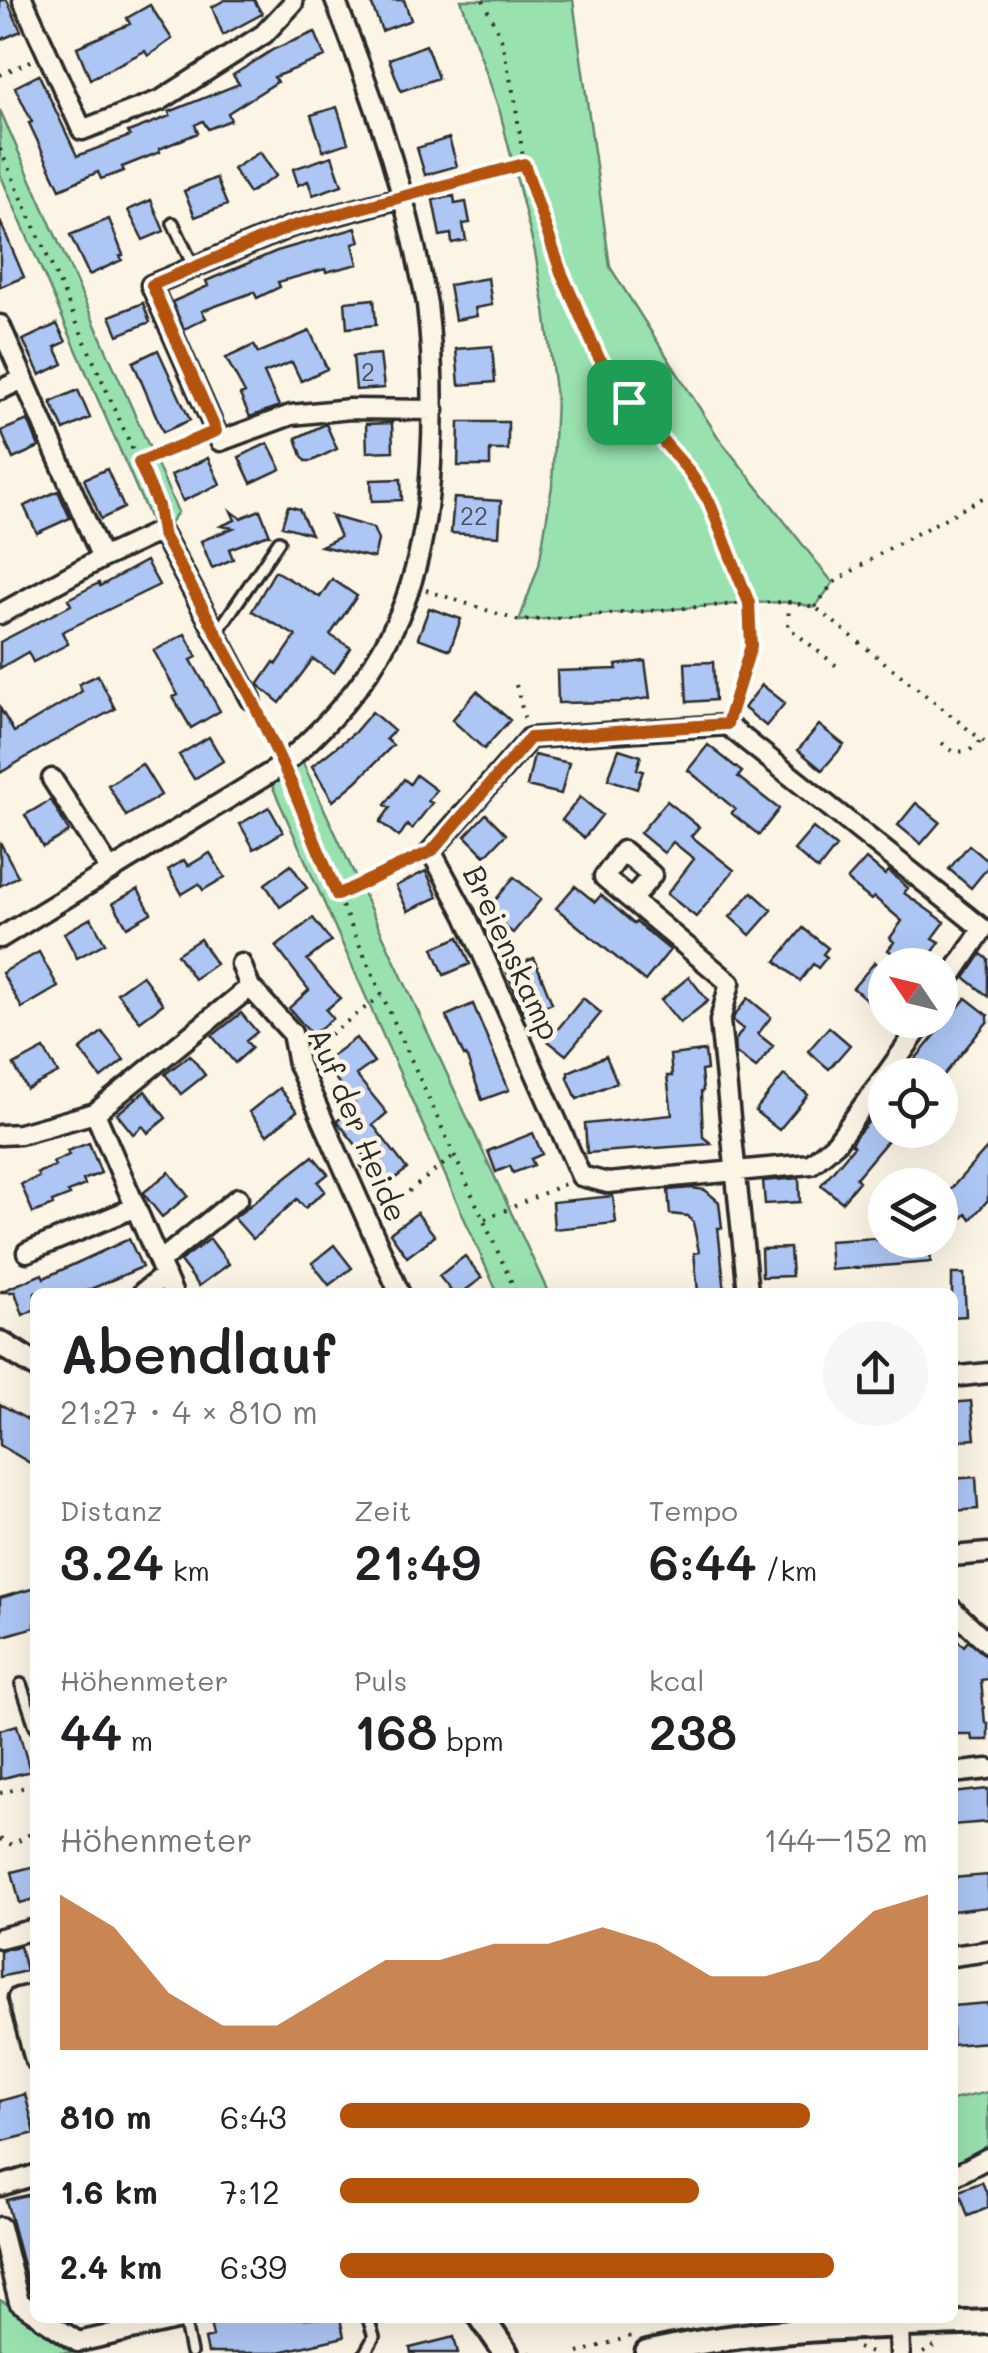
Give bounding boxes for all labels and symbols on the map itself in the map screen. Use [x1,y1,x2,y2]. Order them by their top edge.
house number: 2 [361,355,375,387]
pin [587,360,672,445]
house number: 22 [460,499,488,531]
street label: Breienskamp [455,858,571,1046]
north arrow [868,948,958,1038]
street label: Auf der Heide [300,1021,418,1227]

